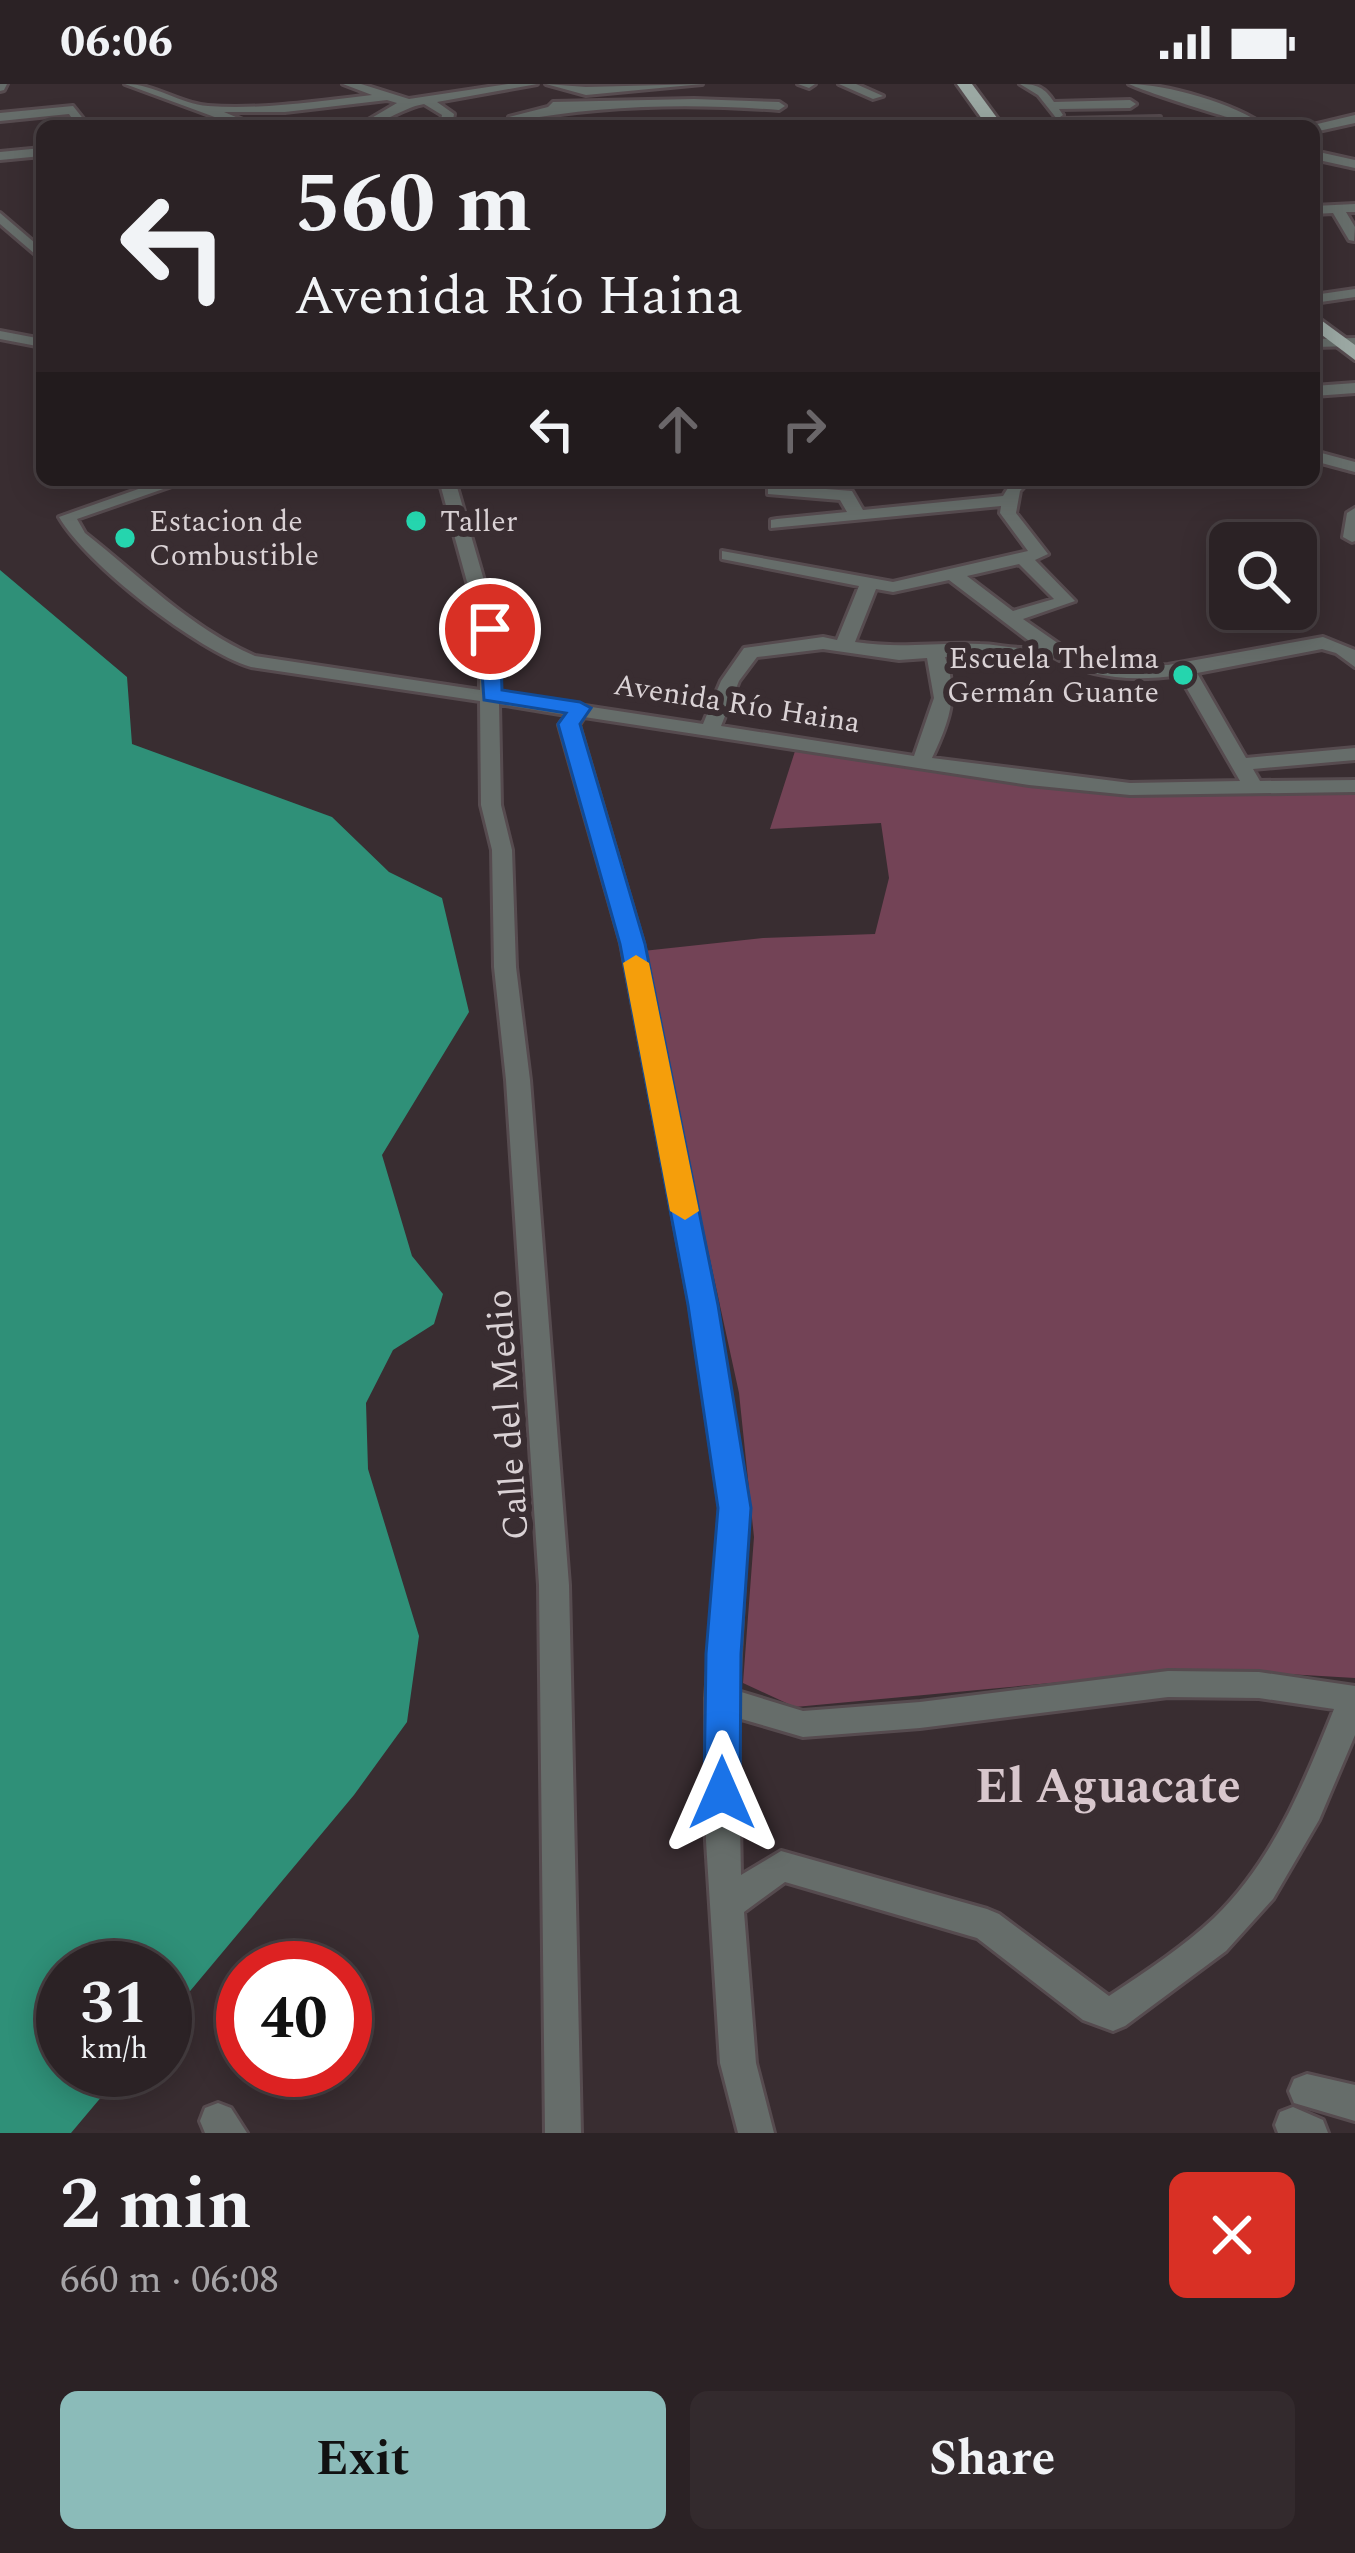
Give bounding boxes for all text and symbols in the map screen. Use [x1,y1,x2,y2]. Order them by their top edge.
text: 06:06 [60,8,173,77]
text: 560 m [294,141,532,269]
icon: left [96,168,252,324]
text: Avenida Río Haina [294,256,742,338]
icon: left [519,396,585,462]
icon: ahead [645,396,711,462]
icon: right [771,396,837,462]
place label: Estacion de Combustible [149,499,319,579]
place label: Taller [440,499,518,545]
marker: Taller [403,508,429,534]
map controls [1209,522,1317,630]
button: search [1209,522,1317,630]
marker: Estacion de Combustible [112,525,138,551]
pin [439,578,541,680]
icon: arrive [457,596,523,662]
place label: Escuela Thelma Germán Guante [947,636,1159,716]
street label: Avenida Río Haina [610,662,864,746]
marker: Escuela Thelma Germán Guante [1170,662,1196,688]
street label: Calle del Medio [472,1288,545,1542]
position arrow [659,1730,785,1856]
district label: El Aguacate [975,1751,1241,1824]
speed limit sign: 40 [216,1941,372,2097]
text: 31 [80,1958,148,2050]
text: km/h [80,2026,148,2072]
text: 2 min [60,2151,252,2260]
button: close [1169,2172,1295,2298]
text: 660 m · 06:08 [60,2251,279,2310]
button: Exit [60,2391,666,2529]
button: Share [690,2391,1295,2529]

